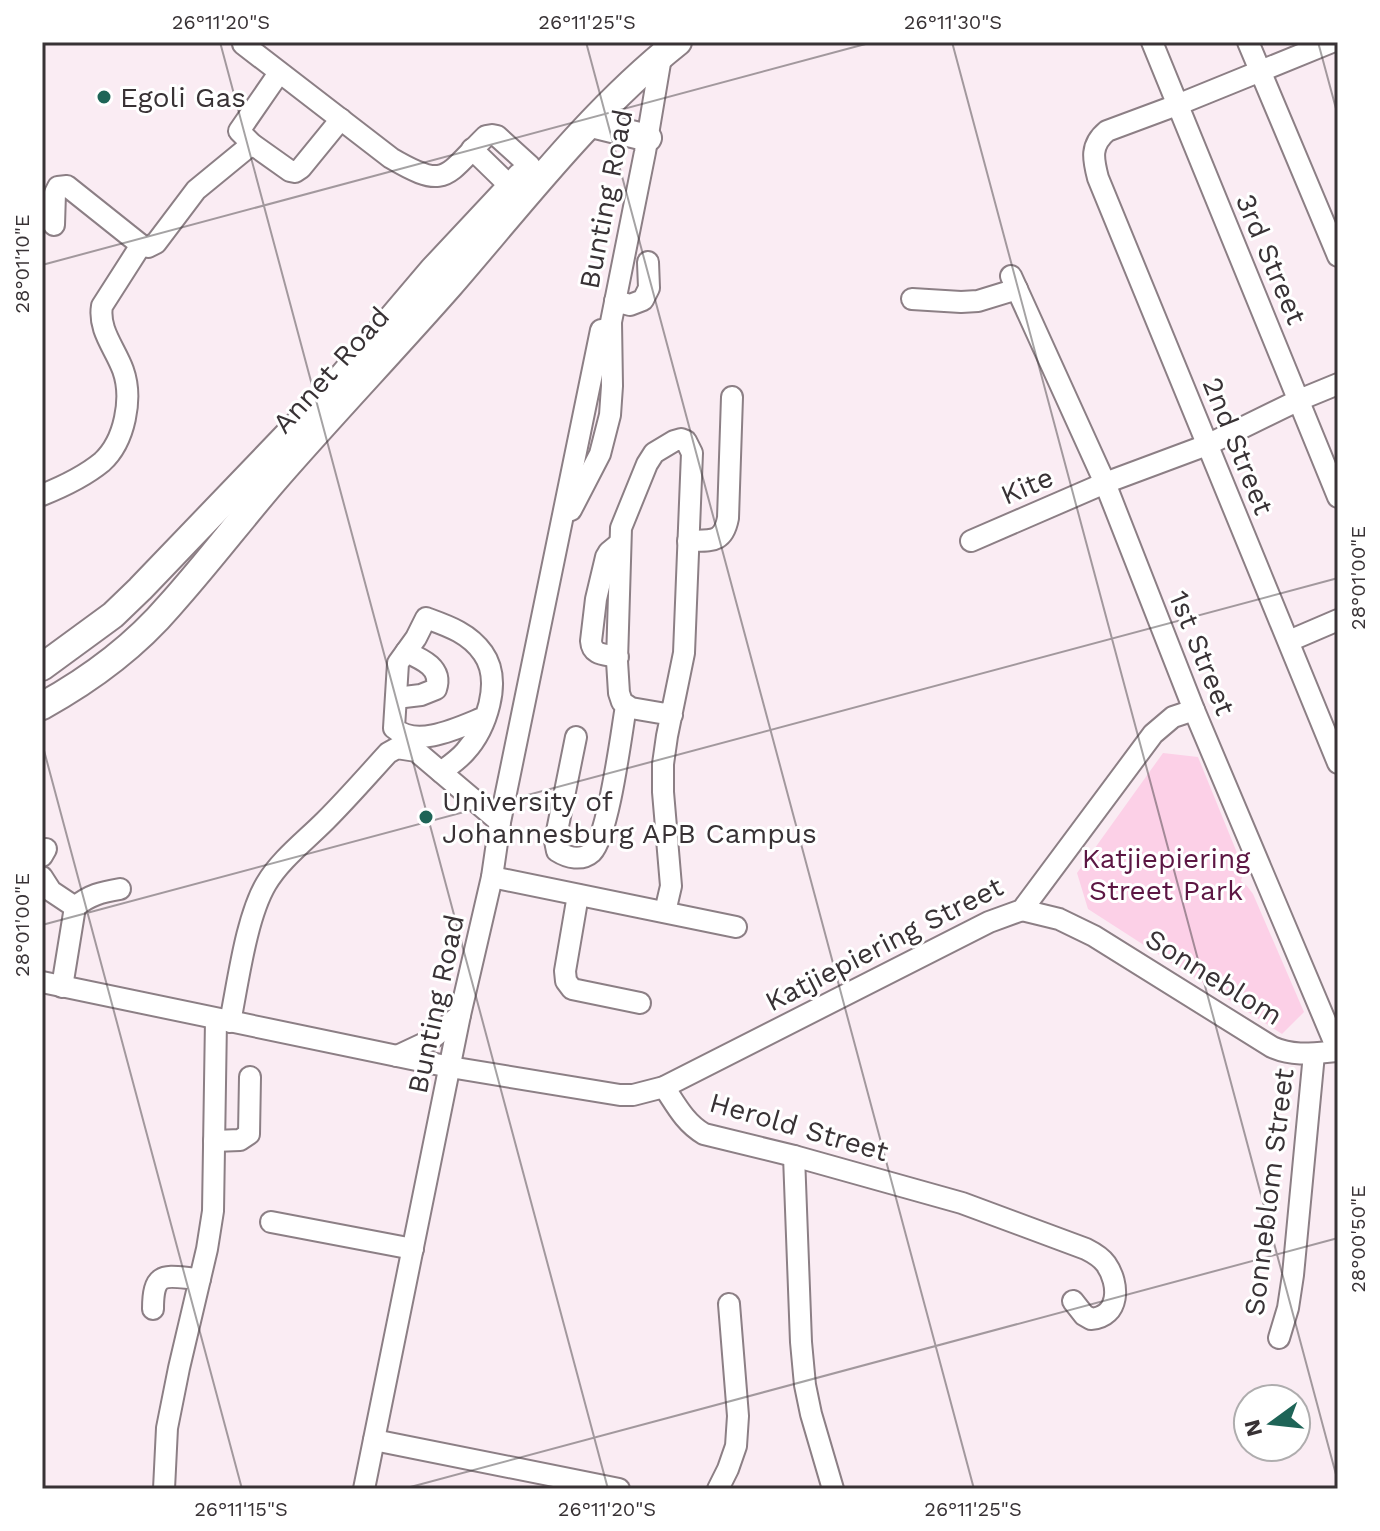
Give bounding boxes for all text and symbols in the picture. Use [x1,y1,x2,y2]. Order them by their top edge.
text: 26°11'20"S [172,10,270,34]
text: 26°11'25"S [538,10,636,34]
text: 26°11'30"S [904,10,1002,34]
place label: Egoli Gas [120,81,246,114]
marker: Egoli Gas [95,88,113,106]
street label: Bunting Road [572,107,640,291]
street label: 3rd Street [1229,189,1313,330]
text: 28°01'10"E [10,214,34,314]
street label: Annet Road [266,300,396,440]
street label: 2nd Street [1196,373,1281,520]
street label: Kite [996,460,1058,512]
text: 28°01'00"E [1346,526,1370,630]
street label: 1st Street [1162,586,1242,720]
place label: University of Johannesburg APB Campus [442,785,817,850]
marker: University of Johannesburg APB Campus [417,808,435,826]
park label: Katjiepiering Street Park [1082,842,1250,907]
street label: Katjiepiering Street [760,870,1009,1018]
text: 28°01'00"E [10,873,34,977]
street label: Bunting Road [401,912,471,1096]
street label: Sonneblom [1139,922,1289,1032]
street label: Sonneblom Street [1237,1066,1301,1318]
street label: Herold Street [706,1086,892,1168]
text: 28°00'50"E [1346,1185,1370,1293]
north arrow [1232,1383,1312,1463]
text: N [1239,1417,1267,1439]
text: 26°11'15"S [194,1497,288,1521]
text: 26°11'20"S [558,1497,656,1521]
text: 26°11'25"S [924,1497,1022,1521]

